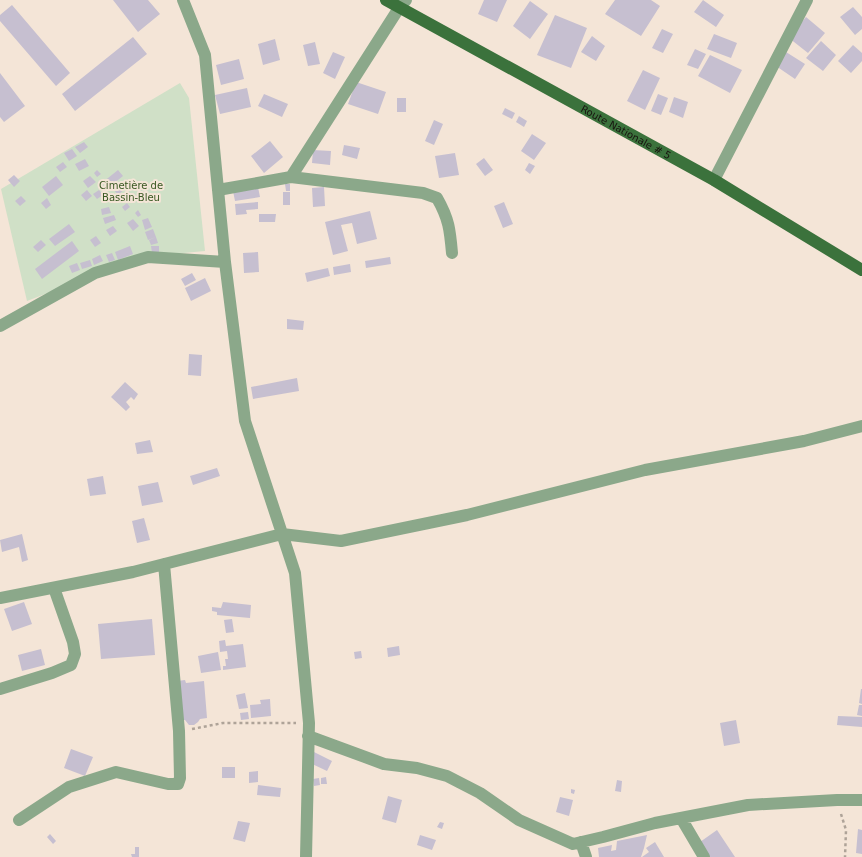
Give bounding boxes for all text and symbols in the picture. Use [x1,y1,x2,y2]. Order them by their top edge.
street label: Route Nationale # 5 [579,103,673,161]
park label: Cimetière de Bassin-Bleu [99,180,163,203]

